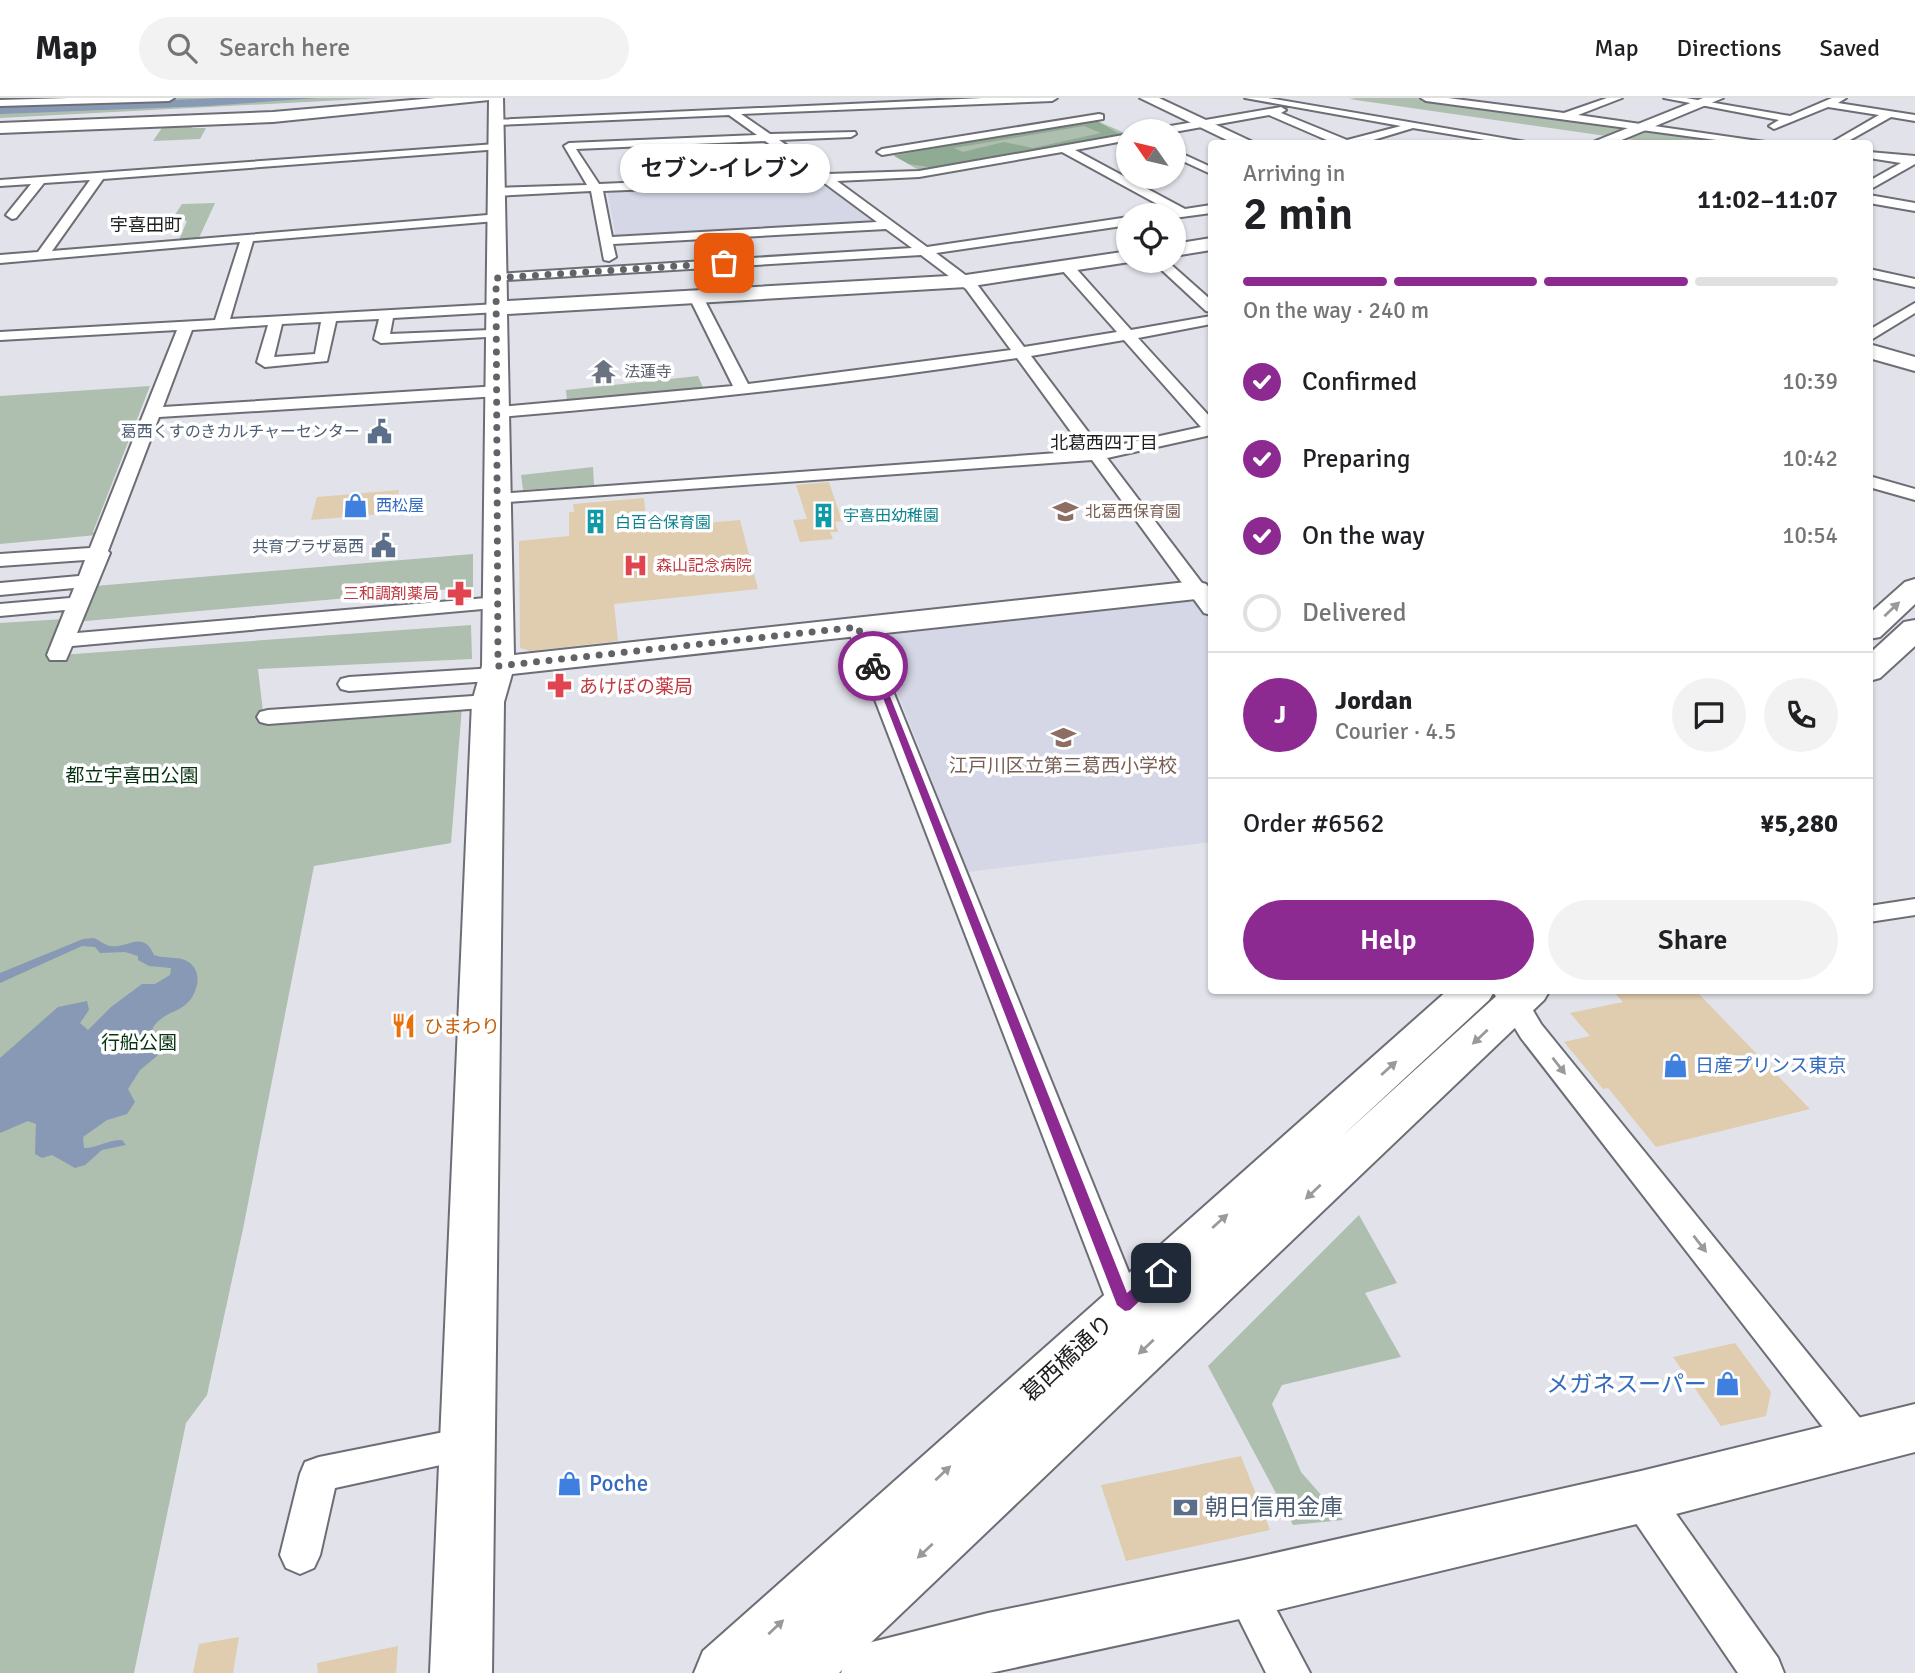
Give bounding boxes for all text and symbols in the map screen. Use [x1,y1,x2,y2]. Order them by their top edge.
search box [139,17,629,80]
text: Map [35,28,97,69]
icon: search [163,29,201,67]
text: Search here [219,32,350,64]
text: Map [1594,33,1639,63]
text: Directions [1677,33,1782,63]
text: Saved [1820,33,1880,63]
north arrow [1116,119,1186,189]
map controls [1116,119,1186,273]
callout: セブン-イレブン [619,144,829,193]
text: セブン-イレブン [640,154,810,183]
text: Arriving in [1243,159,1345,188]
text: 11:02–11:07 [1697,184,1838,216]
text: 2 min [1243,186,1353,242]
button: locate [1116,203,1186,273]
district label: 宇喜田町 [110,214,182,236]
pin [694,233,754,293]
icon: bag [705,244,743,282]
text: On the way · 240 m [1243,296,1429,325]
temple icon: 法蓮寺 [590,357,618,385]
place label: 法蓮寺 [624,362,672,382]
icon: check [1243,363,1281,401]
text: Confirmed [1302,366,1417,398]
text: 10:39 [1782,367,1838,396]
public building icon: 葛西くすのきカルチャーセンター [366,417,394,445]
place label: 葛西くすのきカルチャーセンター [121,422,360,442]
district label: 北葛西四丁目 [1050,432,1158,454]
icon: check [1243,440,1281,478]
text: Preparing [1302,443,1410,475]
text: 10:42 [1782,444,1838,473]
shop icon: 西松屋 [342,491,370,519]
place label: 西松屋 [376,496,424,516]
school or university icon: 北葛西保育園 [1051,497,1079,525]
building icon: 宇喜田幼稚園 [809,501,837,529]
place label: 北葛西保育園 [1085,502,1181,522]
place label: 宇喜田幼稚園 [843,506,939,526]
building icon: 白百合保育園 [581,508,609,536]
place label: 白百合保育園 [615,513,711,533]
icon: check [1243,517,1281,555]
text: On the way [1302,520,1425,552]
text: 10:54 [1782,521,1838,550]
public building icon: 共育プラザ葛西 [370,532,398,560]
place label: 共育プラザ葛西 [252,537,364,557]
hospital icon: 森山記念病院 [622,551,650,579]
place label: 森山記念病院 [656,556,752,576]
pharmacy icon: 三和調剤薬局 [445,579,473,607]
place label: 三和調剤薬局 [343,584,439,604]
text: Delivered [1302,597,1407,629]
one-way arrow [1883,601,1901,617]
courier [838,631,908,701]
icon: bike [854,647,892,685]
pharmacy icon: あけぼの薬局 [545,672,573,700]
place label: あけぼの薬局 [579,675,693,699]
button: chat [1672,678,1746,752]
button: phone [1764,678,1838,752]
text: Jordan [1335,685,1412,717]
text: J [1274,699,1286,731]
text: Courier · 4.5 [1335,717,1456,746]
school or university icon: 江戸川区立第三葛西小学校 [1049,723,1077,751]
place label: 江戸川区立第三葛西小学校 [949,754,1177,778]
park label: 都立宇喜田公園 [65,764,199,788]
text: Order #6562 [1243,808,1384,840]
text: ¥5,280 [1760,808,1838,840]
button: Help [1243,900,1534,980]
button: Share [1548,900,1838,980]
restaurant icon: ひまわり [390,1012,418,1040]
place label: ひまわり [424,1015,500,1039]
one-way arrow [1471,1029,1489,1045]
park label: 行船公園 [101,1031,177,1055]
shop icon: 日産プリンス東京 [1661,1051,1689,1079]
place label: 日産プリンス東京 [1695,1054,1847,1078]
one-way arrow [1551,1057,1566,1075]
one-way arrow [1380,1060,1398,1076]
one-way arrow [1305,1183,1322,1199]
one-way arrow [1211,1213,1228,1229]
one-way arrow [1693,1235,1708,1253]
pin [1131,1243,1191,1303]
icon: home [1142,1254,1180,1292]
street label: 葛西橋通り [1015,1309,1119,1408]
one-way arrow [1138,1338,1155,1354]
place label: メガネスーパー [1546,1370,1707,1399]
shop icon: メガネスーパー [1713,1370,1741,1398]
one-way arrow [934,1465,951,1481]
shop icon: Poche [555,1469,583,1497]
place label: Poche [589,1469,648,1498]
bank icon: 朝日信用金庫 [1171,1493,1199,1521]
place label: 朝日信用金庫 [1205,1493,1343,1522]
one-way arrow [916,1543,934,1559]
one-way arrow [767,1619,784,1635]

